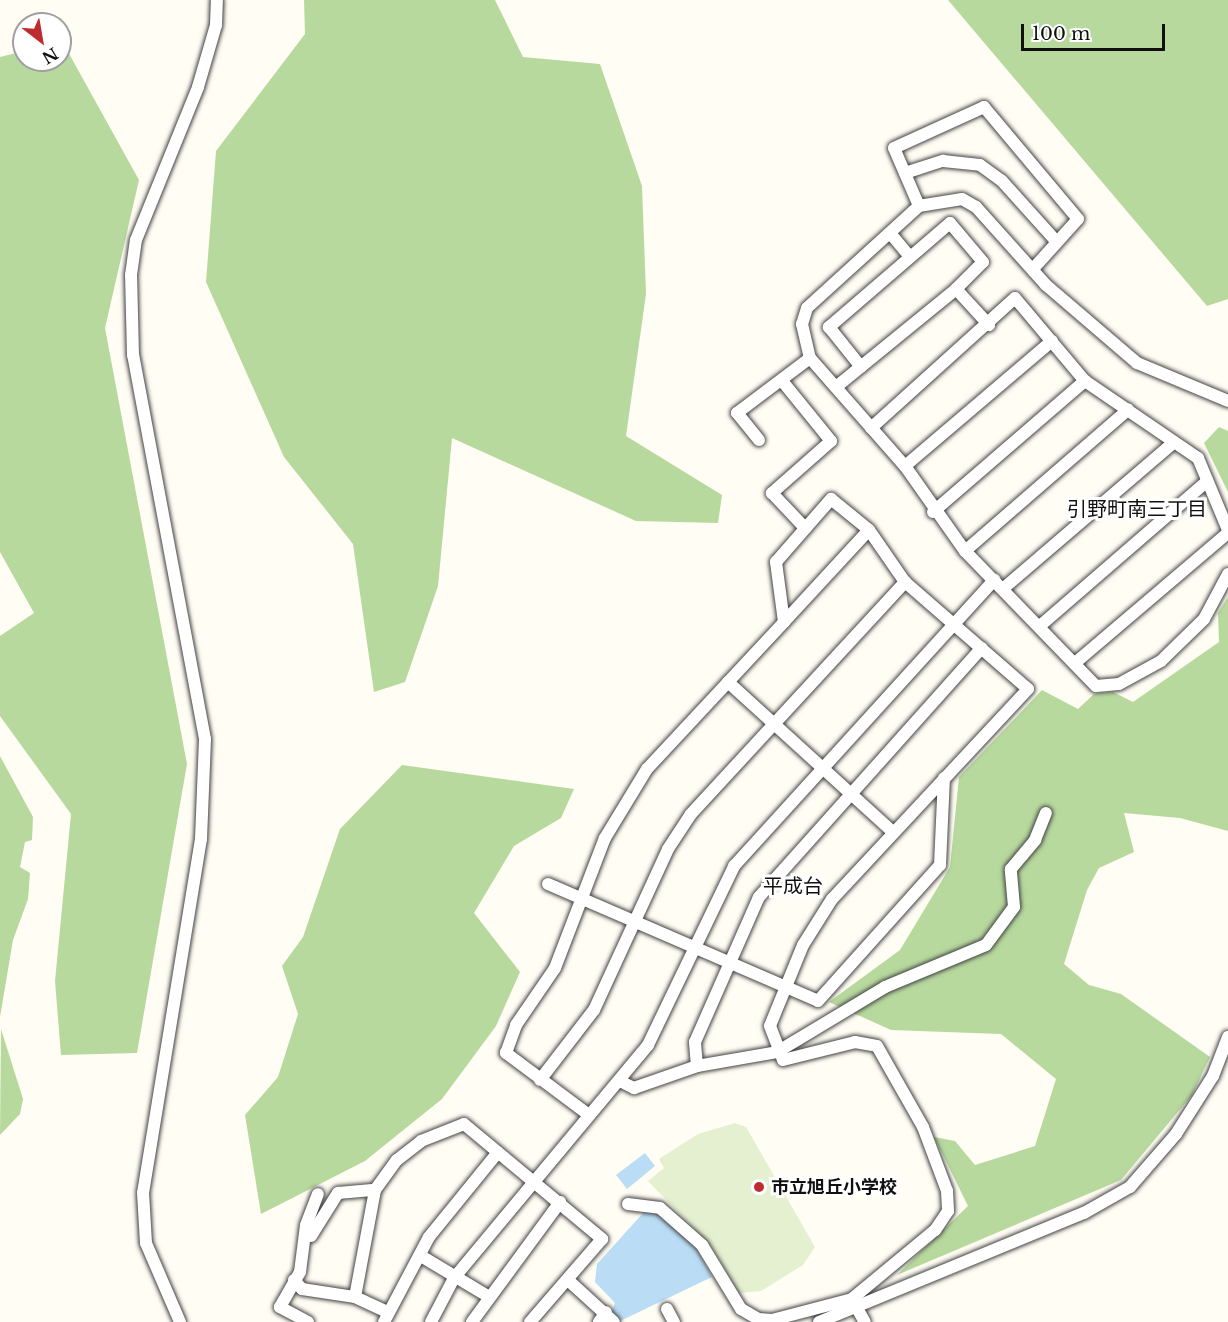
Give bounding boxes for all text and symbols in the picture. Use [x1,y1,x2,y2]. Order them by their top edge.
north arrow [12,12,72,72]
scale bar [1024,12,1168,50]
text: 100 m [1032,23,1090,45]
text: N [39,43,62,68]
district label: 引野町南三丁目 [1067,497,1207,521]
district label: 平成台 [763,874,823,898]
place label: 市立旭丘小学校 [771,1176,897,1198]
marker: 市立旭丘小学校 [752,1180,766,1194]

